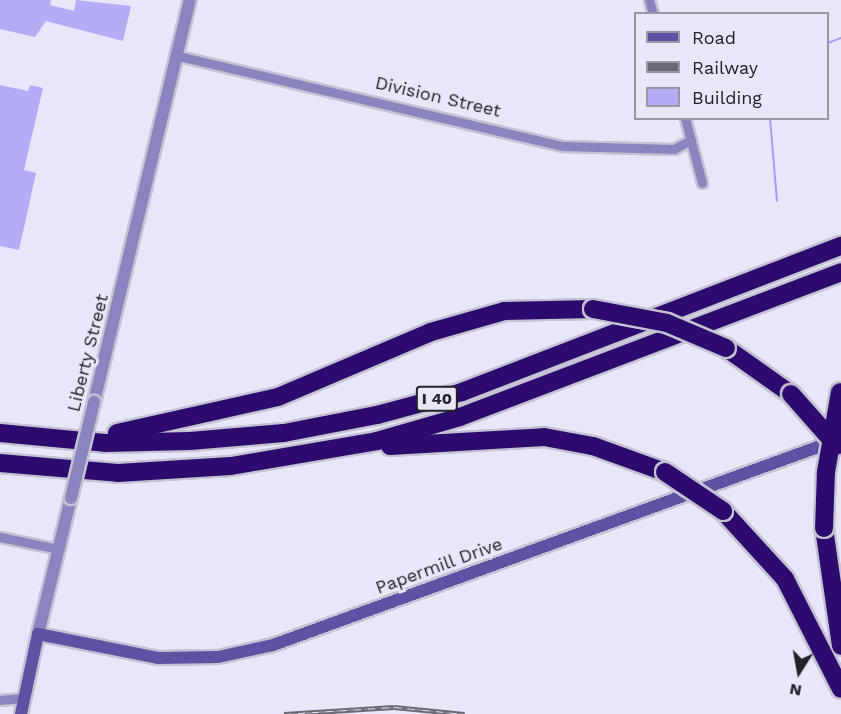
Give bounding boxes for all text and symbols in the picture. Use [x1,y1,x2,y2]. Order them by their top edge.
legend [634,12,829,120]
text: Road [692,27,736,48]
text: Railway [692,57,758,78]
street label: Division Street [373,72,503,122]
text: Building [692,87,762,108]
street label: Liberty Street [63,292,113,414]
road number: I 40 [414,386,460,412]
street label: Papermill Drive [372,533,506,599]
north arrow [769,642,829,702]
text: N [788,680,803,701]

